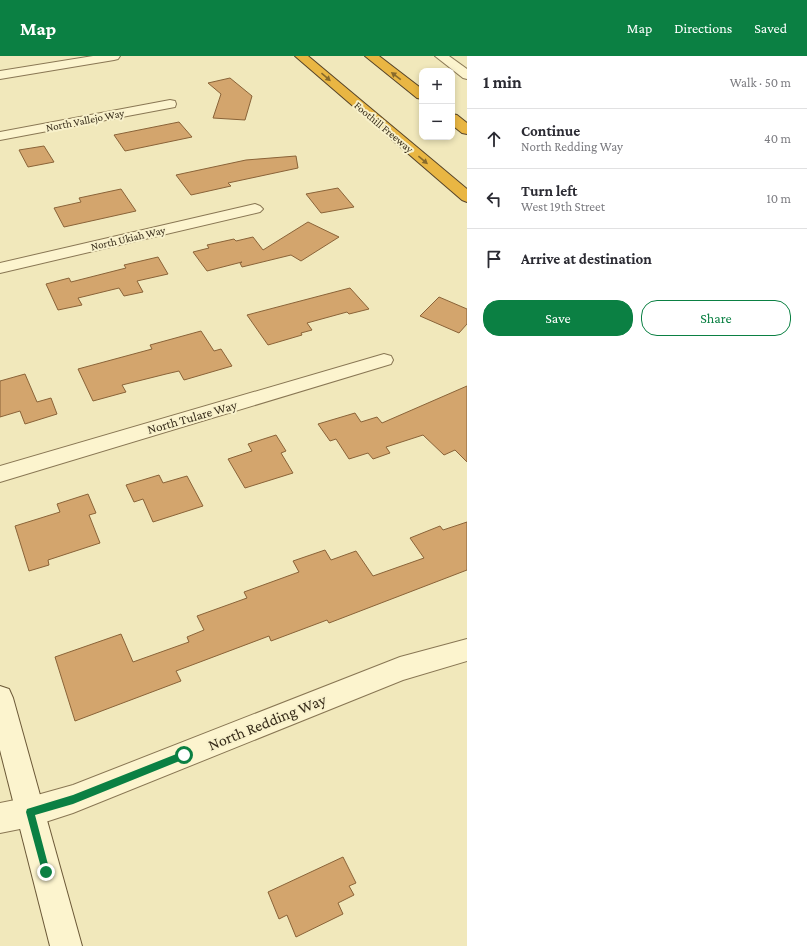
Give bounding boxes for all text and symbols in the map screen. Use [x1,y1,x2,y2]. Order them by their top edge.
text: Map [20,18,56,39]
text: Map [627,20,652,36]
text: Directions [674,20,732,36]
text: Saved [754,20,787,36]
map controls [419,68,455,140]
button: + [419,68,455,104]
one-way arrow [391,71,402,80]
one-way arrow [321,72,331,82]
text: 1 min [483,73,522,92]
text: Walk · 50 m [730,75,791,90]
street label: Foothill Freeway [351,99,417,156]
button: − [419,104,455,140]
street label: North Vallejo Way [45,106,126,134]
text: Continue [521,123,580,139]
icon: ahead [483,128,505,150]
text: 40 m [764,131,791,146]
text: North Redding Way [521,139,623,154]
one-way arrow [418,155,428,164]
text: Turn left [521,183,577,199]
icon: left [483,188,505,210]
text: 10 m [766,191,791,206]
text: West 19th Street [521,199,605,214]
street label: North Ukiah Way [90,223,168,253]
icon: arrive [483,248,505,270]
text: Arrive at destination [521,251,652,267]
button: Save [483,300,633,336]
button: Share [641,300,791,336]
street label: North Tulare Way [146,397,239,437]
street label: North Redding Way [206,690,329,754]
route start [175,746,193,764]
route end [37,863,55,881]

